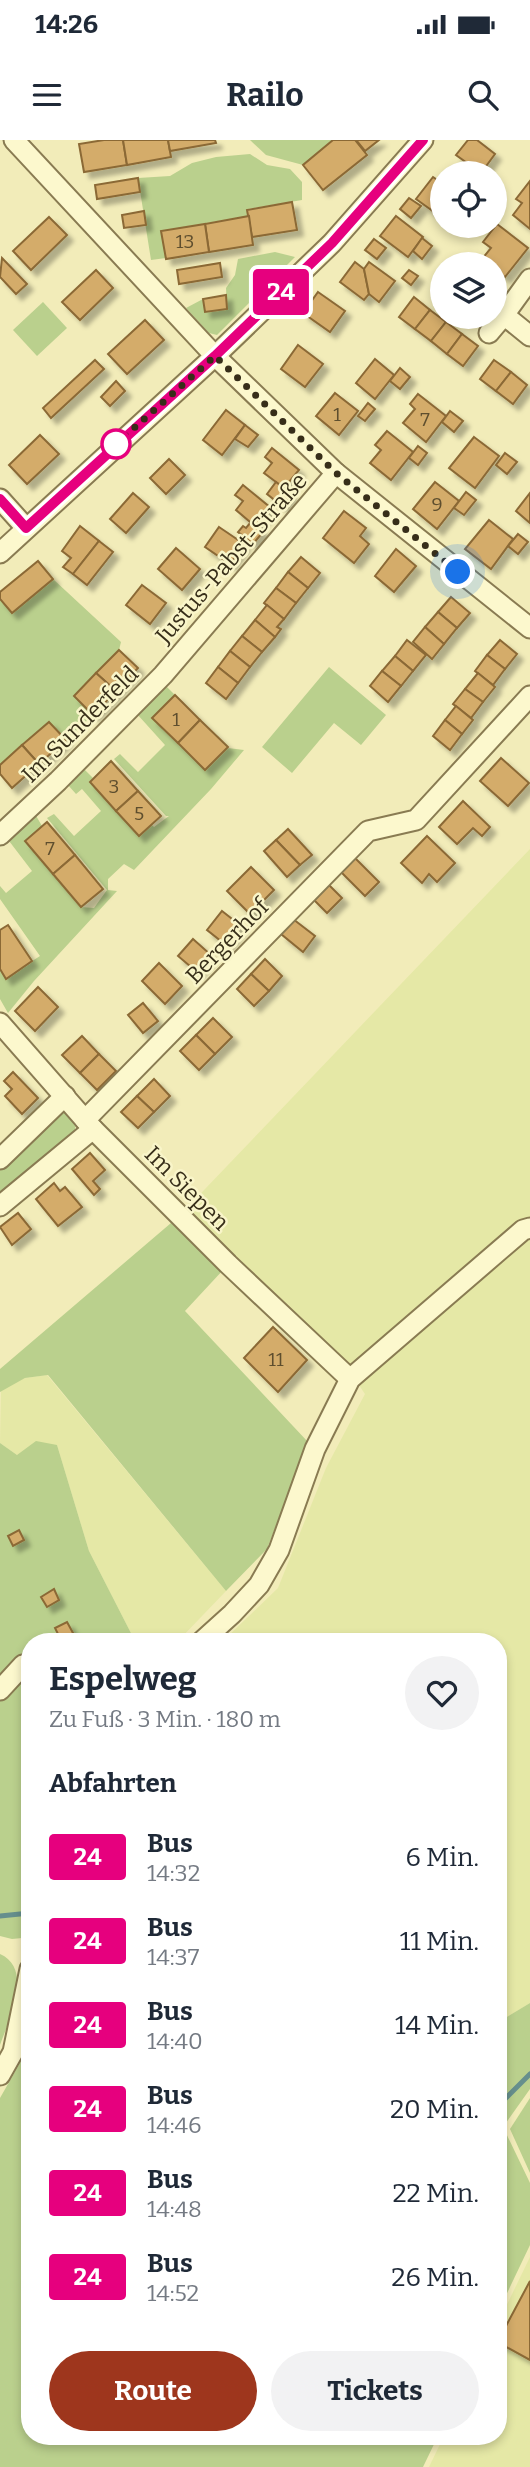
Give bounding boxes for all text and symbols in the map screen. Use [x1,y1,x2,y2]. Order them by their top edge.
text: 14:26 [35,9,98,40]
icon: menu [28,76,66,114]
text: Railo [226,76,304,114]
icon: search [464,76,502,114]
map controls [430,161,507,329]
button: locate [430,161,507,238]
house number: 13 [176,230,194,253]
button: layers [430,252,507,329]
line badge: 24 [250,269,312,315]
text: 24 [267,278,295,306]
house number: 1 [333,403,341,426]
house number: 7 [420,408,430,431]
unlabelled marker [101,429,131,459]
street label: Justus-Pabst-Straße [149,467,313,650]
house number: 9 [431,493,443,516]
your location [440,554,475,589]
street label: Im Sunderfeld [16,660,144,788]
house number: 1 [172,708,180,731]
house number: 3 [109,775,119,798]
house number: 5 [134,802,144,825]
house number: 7 [45,837,55,860]
street label: Bergerhof [180,891,276,989]
street label: Im Siepen [139,1140,235,1236]
house number: 11 [268,1348,284,1371]
button: heart [405,1656,479,1730]
text: Espelweg [49,1659,197,1699]
text: Zu Fuß · 3 Min. · 180 m [49,1705,281,1733]
text: Abfahrten [49,1768,176,1799]
text: Bus [147,1828,193,1859]
text: 6 Min. [406,1842,479,1873]
text: 24 [73,1843,102,1871]
text: 14:32 [147,1859,200,1887]
text: Bus [147,1912,193,1943]
text: 11 Min. [400,1926,479,1957]
text: 24 [73,1927,102,1955]
text: 14:37 [147,1943,199,1971]
text: Bus [147,1996,193,2027]
text: 14 Min. [395,2010,479,2041]
text: 24 [73,2011,102,2039]
text: 14:40 [147,2027,203,2055]
text: Bus [147,2080,193,2111]
text: 20 Min. [390,2094,479,2125]
text: 24 [73,2095,102,2123]
text: 14:46 [147,2111,202,2139]
text: Bus [147,2164,193,2195]
text: 22 Min. [392,2178,479,2209]
text: 24 [73,2179,102,2207]
text: 14:48 [147,2195,202,2223]
text: Bus [147,2248,193,2279]
text: 26 Min. [391,2262,479,2293]
text: 24 [73,2263,102,2291]
text: 14:52 [147,2279,199,2307]
button: Route [49,2351,257,2431]
button: Tickets [271,2351,479,2431]

